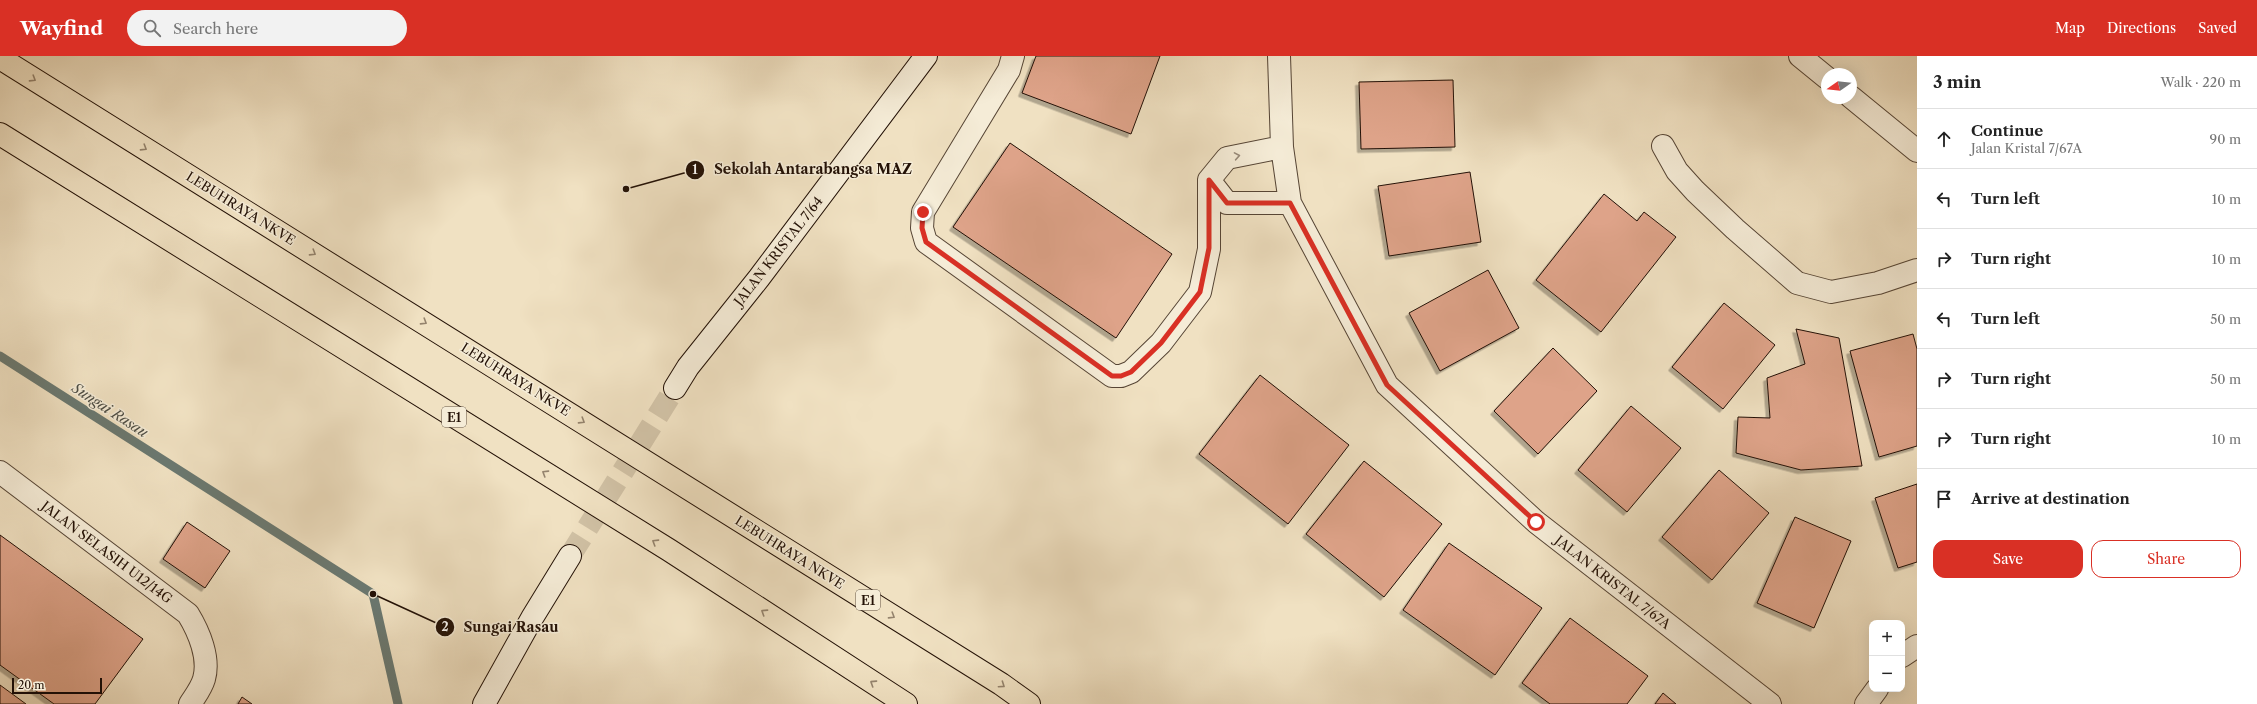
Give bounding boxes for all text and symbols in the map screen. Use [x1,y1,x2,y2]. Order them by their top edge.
search box [127,10,407,46]
text: Wayfind [20,17,103,40]
icon: search [141,17,163,39]
text: Search here [173,19,258,38]
text: Map [2055,19,2085,37]
text: Directions [2107,19,2176,37]
text: Saved [2198,19,2237,37]
north arrow [1821,68,1857,104]
text: 3 min [1933,72,1982,92]
one-way arrow [29,74,36,82]
text: Walk · 220 m [2161,74,2241,90]
text: Continue [1971,121,2043,140]
icon: ahead [1933,128,1955,150]
text: 90 m [2210,131,2241,147]
text: Jalan Kristal 7/67A [1971,140,2082,156]
one-way arrow [139,143,146,150]
one-way arrow [1234,152,1240,161]
callout: Sekolah Antarabangsa MAZ [685,157,920,183]
text: Sekolah Antarabangsa MAZ [714,160,912,178]
text: 1 [692,162,698,177]
street label: LEBUHRAYA NKVE [183,168,299,248]
icon: left [1933,188,1955,210]
text: Turn left [1971,189,2040,208]
text: 10 m [2212,191,2241,207]
street label: JALAN KRISTAL 7/64 [729,193,826,311]
route end [914,203,932,221]
icon: right [1933,248,1955,270]
one-way arrow [309,249,316,256]
text: Turn right [1971,249,2051,268]
text: 10 m [2212,251,2241,267]
icon: left [1933,308,1955,330]
text: Turn left [1971,309,2040,328]
text: 50 m [2210,311,2241,327]
one-way arrow [420,317,427,325]
street label: LEBUHRAYA NKVE [458,339,574,419]
icon: right [1933,368,1955,390]
text: Turn right [1971,369,2051,388]
text: 50 m [2210,371,2241,387]
water label: Sungai Rasau [68,378,152,442]
road number: E1 [442,407,466,427]
one-way arrow [578,416,585,424]
icon: right [1933,428,1955,450]
text: Turn right [1971,429,2051,448]
text: 10 m [2212,431,2241,447]
one-way arrow [542,471,549,478]
icon: arrive [1933,488,1955,510]
text: Arrive at destination [1971,489,2130,508]
street label: JALAN SELASIH U12/14G [37,496,176,607]
street label: LEBUHRAYA NKVE [732,512,848,592]
route start [1527,513,1545,531]
street label: JALAN KRISTAL 7/67A [1550,531,1674,632]
one-way arrow [652,539,659,546]
button: Save [1933,540,2083,578]
button: Share [2091,540,2241,578]
road number: E1 [856,590,880,610]
one-way arrow [761,609,768,617]
one-way arrow [888,611,895,619]
callout: Sungai Rasau [435,614,566,640]
text: Sungai Rasau [463,618,559,636]
text: 2 [441,619,449,634]
map controls [1869,620,1905,692]
button: + [1869,620,1905,656]
button: − [1869,656,1905,692]
scale bar [12,676,102,695]
text: 20 m [18,678,44,692]
one-way arrow [870,680,877,688]
one-way arrow [998,680,1005,687]

